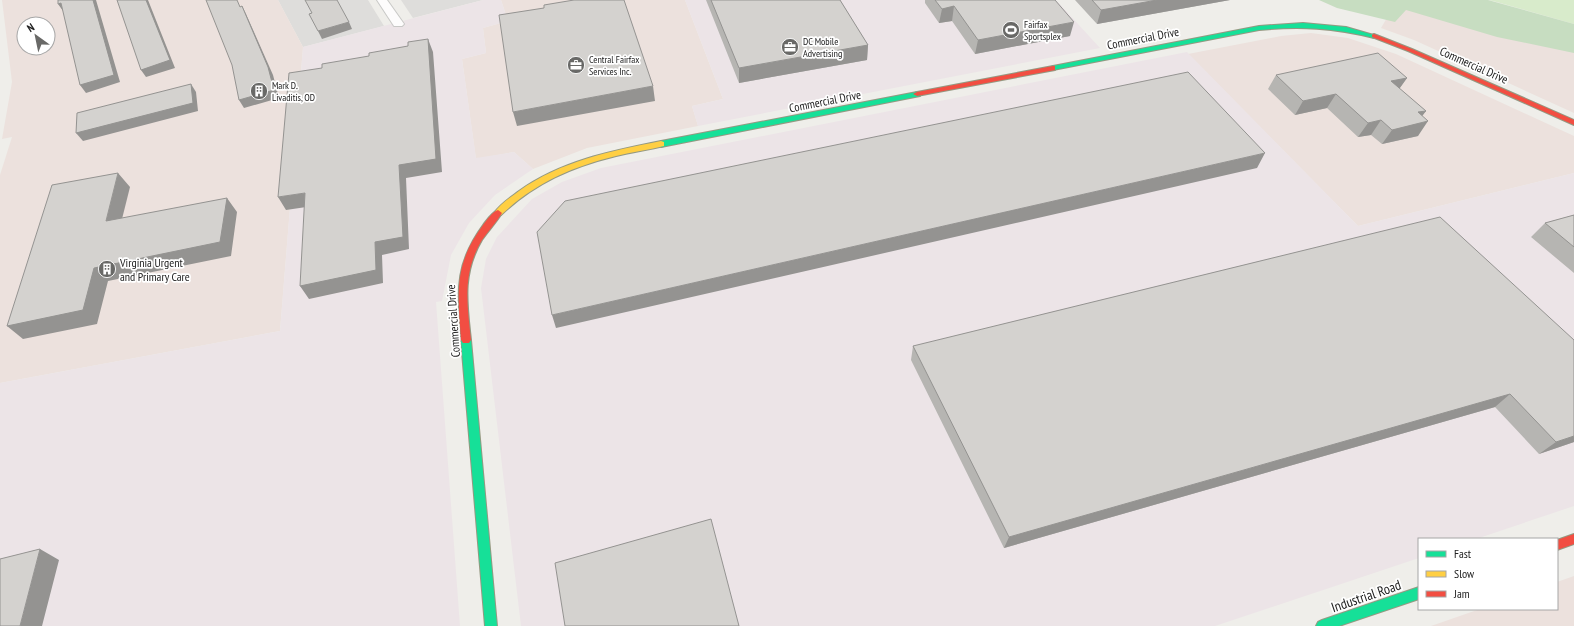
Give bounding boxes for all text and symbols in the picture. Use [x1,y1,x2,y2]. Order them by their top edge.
north arrow [16,16,56,56]
place label: Fairfax Sportsplex [1024,18,1061,43]
text: N [24,20,37,35]
sports icon: Fairfax Sportsplex [1001,20,1021,40]
street label: Commercial Drive [1106,24,1180,52]
place label: DC Mobile Advertising [803,35,842,60]
office icon: DC Mobile Advertising [780,37,800,57]
street label: Commercial Drive [1438,43,1510,87]
place label: Central Fairfax Services Inc. [589,53,640,78]
office icon: Central Fairfax Services Inc. [566,55,586,75]
place label: Mark D. Livaditis, OD [272,79,315,104]
building icon: Mark D. Livaditis, OD [249,81,269,101]
street label: Commercial Drive [788,87,862,115]
place label: Virginia Urgent and Primary Care [119,255,190,284]
building icon: Virginia Urgent and Primary Care [97,259,117,279]
street label: Commercial Drive [443,284,463,358]
legend [1418,538,1558,610]
text: Fast [1454,546,1472,561]
text: Slow [1454,566,1475,581]
street label: Industrial Road [1329,576,1403,616]
text: Jam [1453,586,1470,601]

